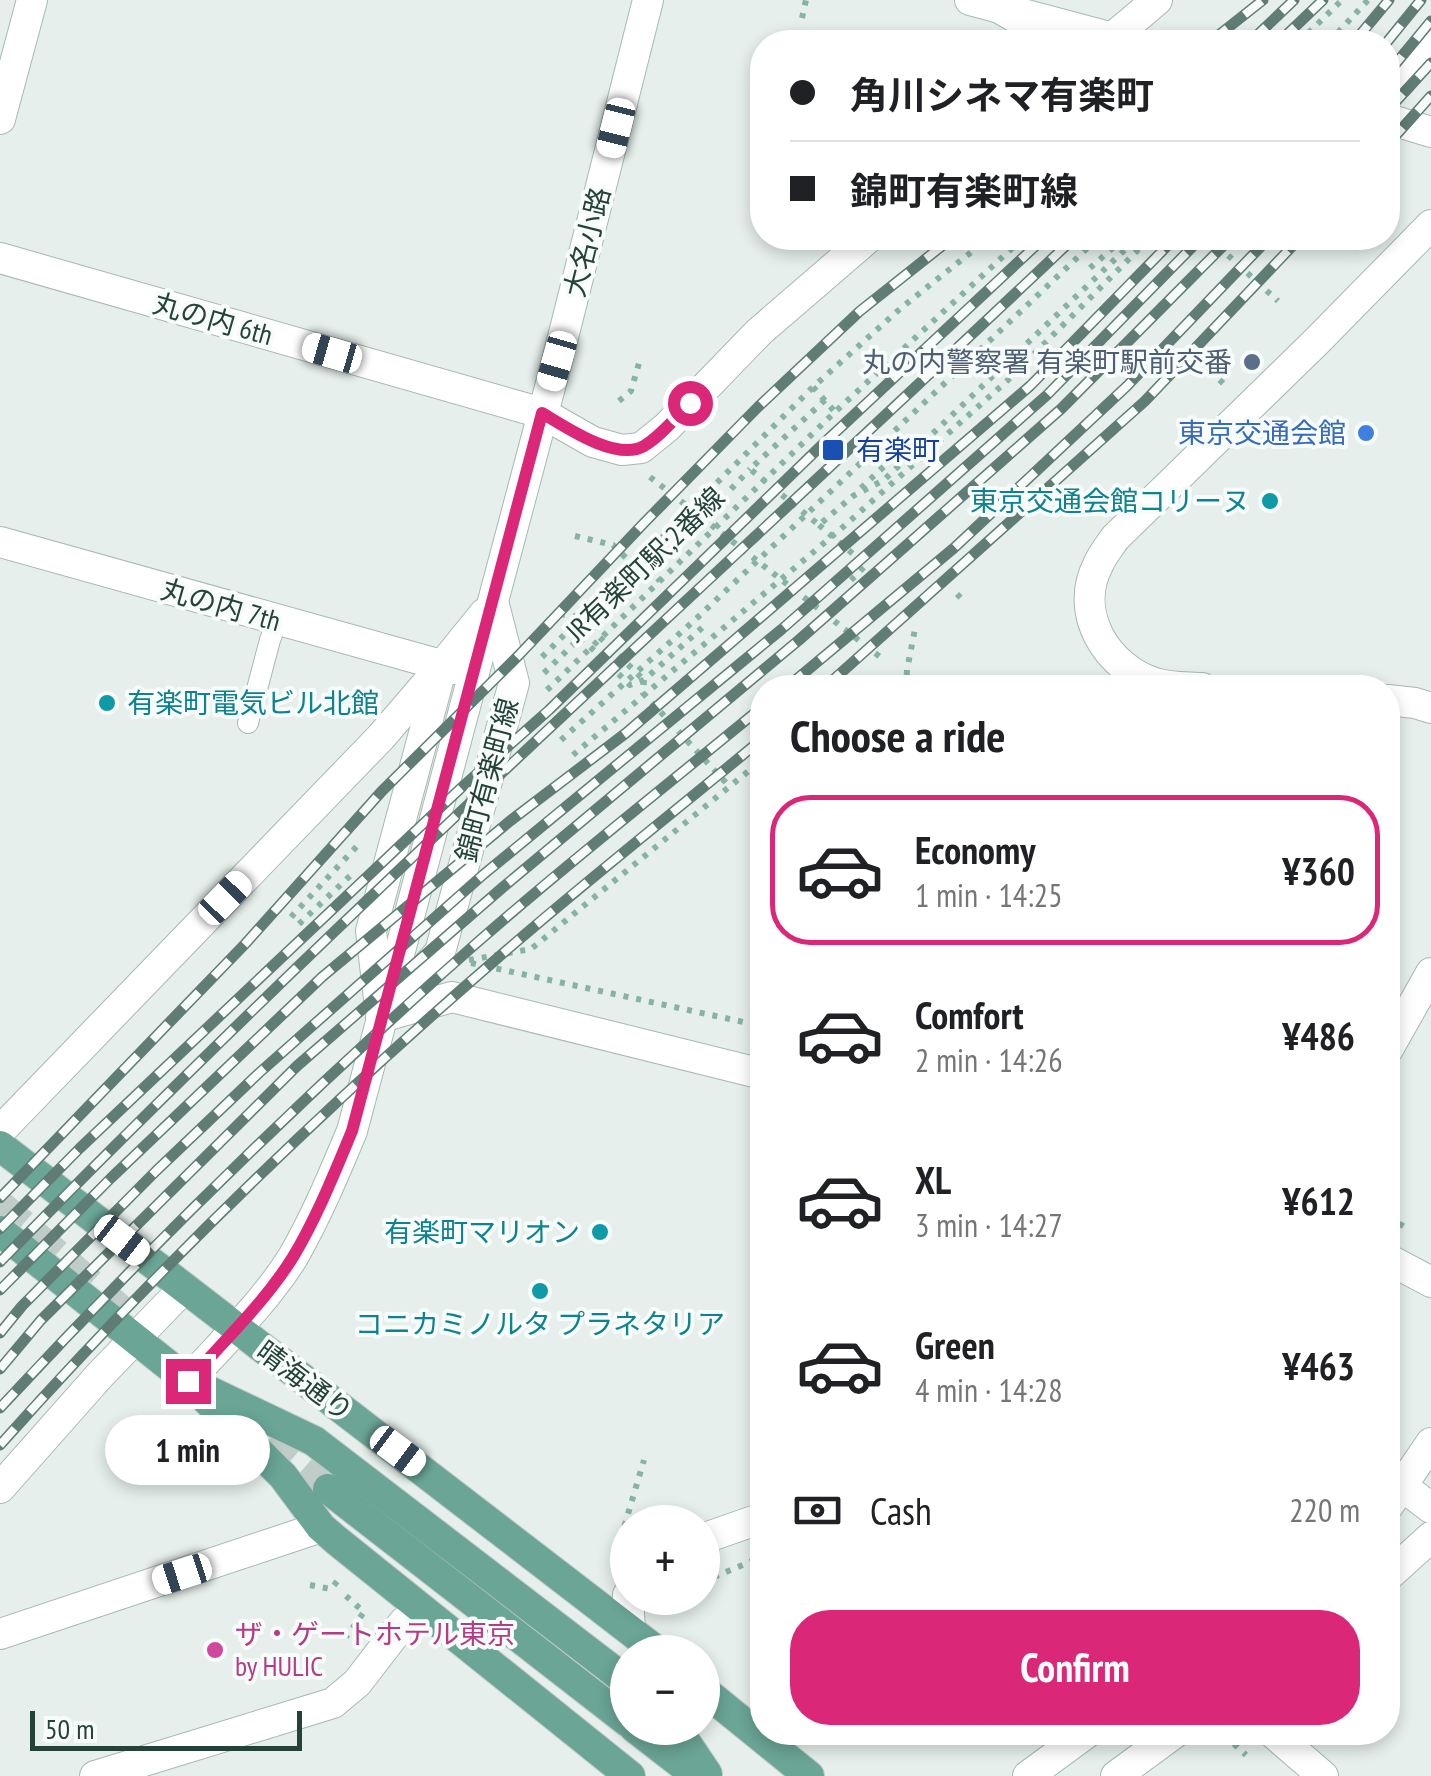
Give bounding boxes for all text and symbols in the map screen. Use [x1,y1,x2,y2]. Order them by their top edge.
text: 角川シネマ有楽町 [850,70,1154,119]
car [594,95,638,161]
text: 錦町有楽町線 [850,166,1078,215]
street label: 大名小路 [555,183,618,301]
street label: 丸の内 6th [149,284,277,353]
car [534,328,580,394]
car [299,330,365,376]
place label: 丸の内警察署 有楽町駅前交番 [862,343,1232,380]
marker: 丸の内警察署 有楽町駅前交番 [1241,351,1263,373]
route start [668,381,713,426]
place label: 東京交通会館 [1178,414,1346,451]
marker: 東京交通会館 [1355,422,1377,444]
place label: 有楽町 [856,431,940,468]
marker: 有楽町 [820,437,846,463]
street label: JR有楽町駅;2番線 [557,478,732,649]
place label: 東京交通会館コリーヌ [970,482,1250,519]
marker: 東京交通会館コリーヌ [1259,490,1281,512]
street label: 丸の内 7th [157,570,285,639]
place label: 有楽町電気ビル北館 [127,684,379,721]
marker: 有楽町電気ビル北館 [96,692,118,714]
street label: 錦町有楽町線 [447,694,526,866]
text: Choose a ride [790,706,1005,764]
icon: car [795,825,885,915]
text: Economy [915,825,1035,874]
text: ¥360 [1282,846,1355,895]
car [193,866,257,930]
text: 1 min · 14:25 [915,874,1063,916]
icon: car [795,990,885,1080]
text: Comfort [915,990,1024,1039]
text: ¥486 [1282,1011,1355,1060]
text: 2 min · 14:26 [915,1039,1063,1081]
icon: car [795,1155,885,1245]
text: XL [915,1155,951,1204]
text: ¥612 [1282,1176,1355,1225]
text: 3 min · 14:27 [915,1204,1063,1246]
car [89,1210,155,1270]
place label: 有楽町マリオン [384,1213,580,1250]
marker: 有楽町マリオン [589,1221,611,1243]
marker: コニカミノルタ プラネタリア [529,1280,551,1302]
place label: コニカミノルタ プラネタリア [355,1305,725,1342]
icon: car [795,1320,885,1410]
text: Green [915,1320,995,1369]
street label: 晴海通り [249,1332,361,1429]
text: ¥463 [1282,1341,1355,1390]
route end [166,1359,211,1404]
text: 4 min · 14:28 [915,1369,1063,1411]
callout: 1 min [106,1416,270,1486]
car [365,1421,431,1481]
text: 1 min [155,1429,220,1471]
icon: cash [790,1483,845,1538]
text: Cash [870,1486,932,1535]
text: 220 m [1289,1489,1360,1531]
map controls [610,1505,720,1745]
button: + [610,1505,720,1615]
car [149,1550,215,1598]
button: Confirm [790,1610,1360,1725]
place label: ザ・ゲートホテル東京 by HULIC [235,1615,515,1684]
button: − [610,1635,720,1745]
marker: ザ・ゲートホテル東京 by HULIC [204,1639,226,1661]
scale bar [30,1706,302,1750]
text: 50 m [45,1710,94,1747]

